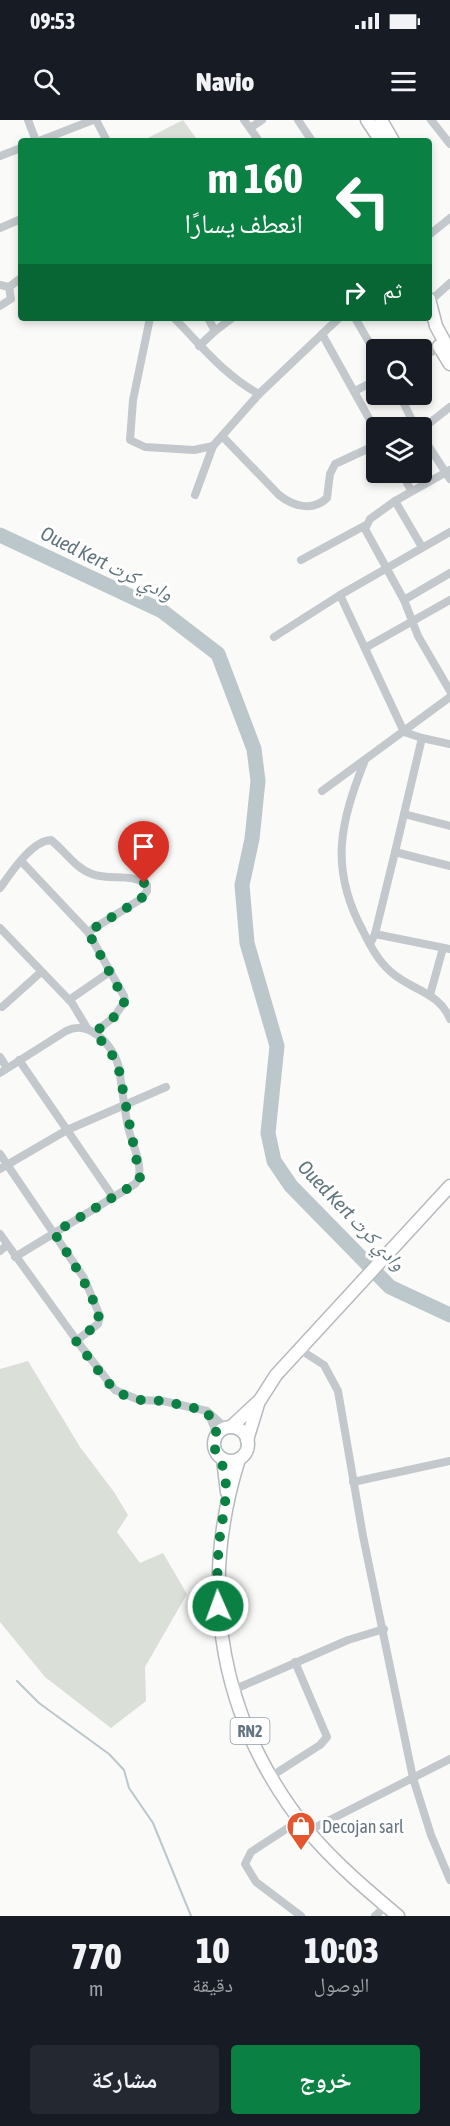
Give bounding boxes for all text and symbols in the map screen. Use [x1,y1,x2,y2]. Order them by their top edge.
text: 09:53 [30,8,75,34]
icon: search [30,65,63,98]
icon: menu [387,65,420,98]
text: Navio [196,66,254,97]
text: 160 m [208,154,303,202]
icon: left [324,162,402,240]
text: انعطف يسارًا [184,208,303,239]
icon: right [338,276,371,309]
text: ثم [383,277,402,303]
map controls [366,339,432,483]
button: search [366,339,432,405]
button: layers [366,417,432,483]
water label: Oued Kert وادي كرت [35,521,177,610]
pin [118,821,169,883]
icon: arrive [127,830,160,863]
water label: Oued Kert وادي كرت [290,1155,410,1278]
position arrow [186,1574,250,1638]
road number: RN2 [230,1718,270,1744]
shop icon: Decojan sarl [285,1810,317,1852]
place label: Decojan sarl [322,1816,404,1837]
text: 10 [196,1929,230,1971]
text: 10:03 [304,1929,379,1971]
text: 770 [71,1935,122,1977]
text: دقيقة [192,1973,233,1996]
text: الوصول [314,1973,369,1996]
text: m [89,1977,103,2000]
button: مشاركة [30,2045,219,2114]
button: خروج [231,2045,420,2114]

